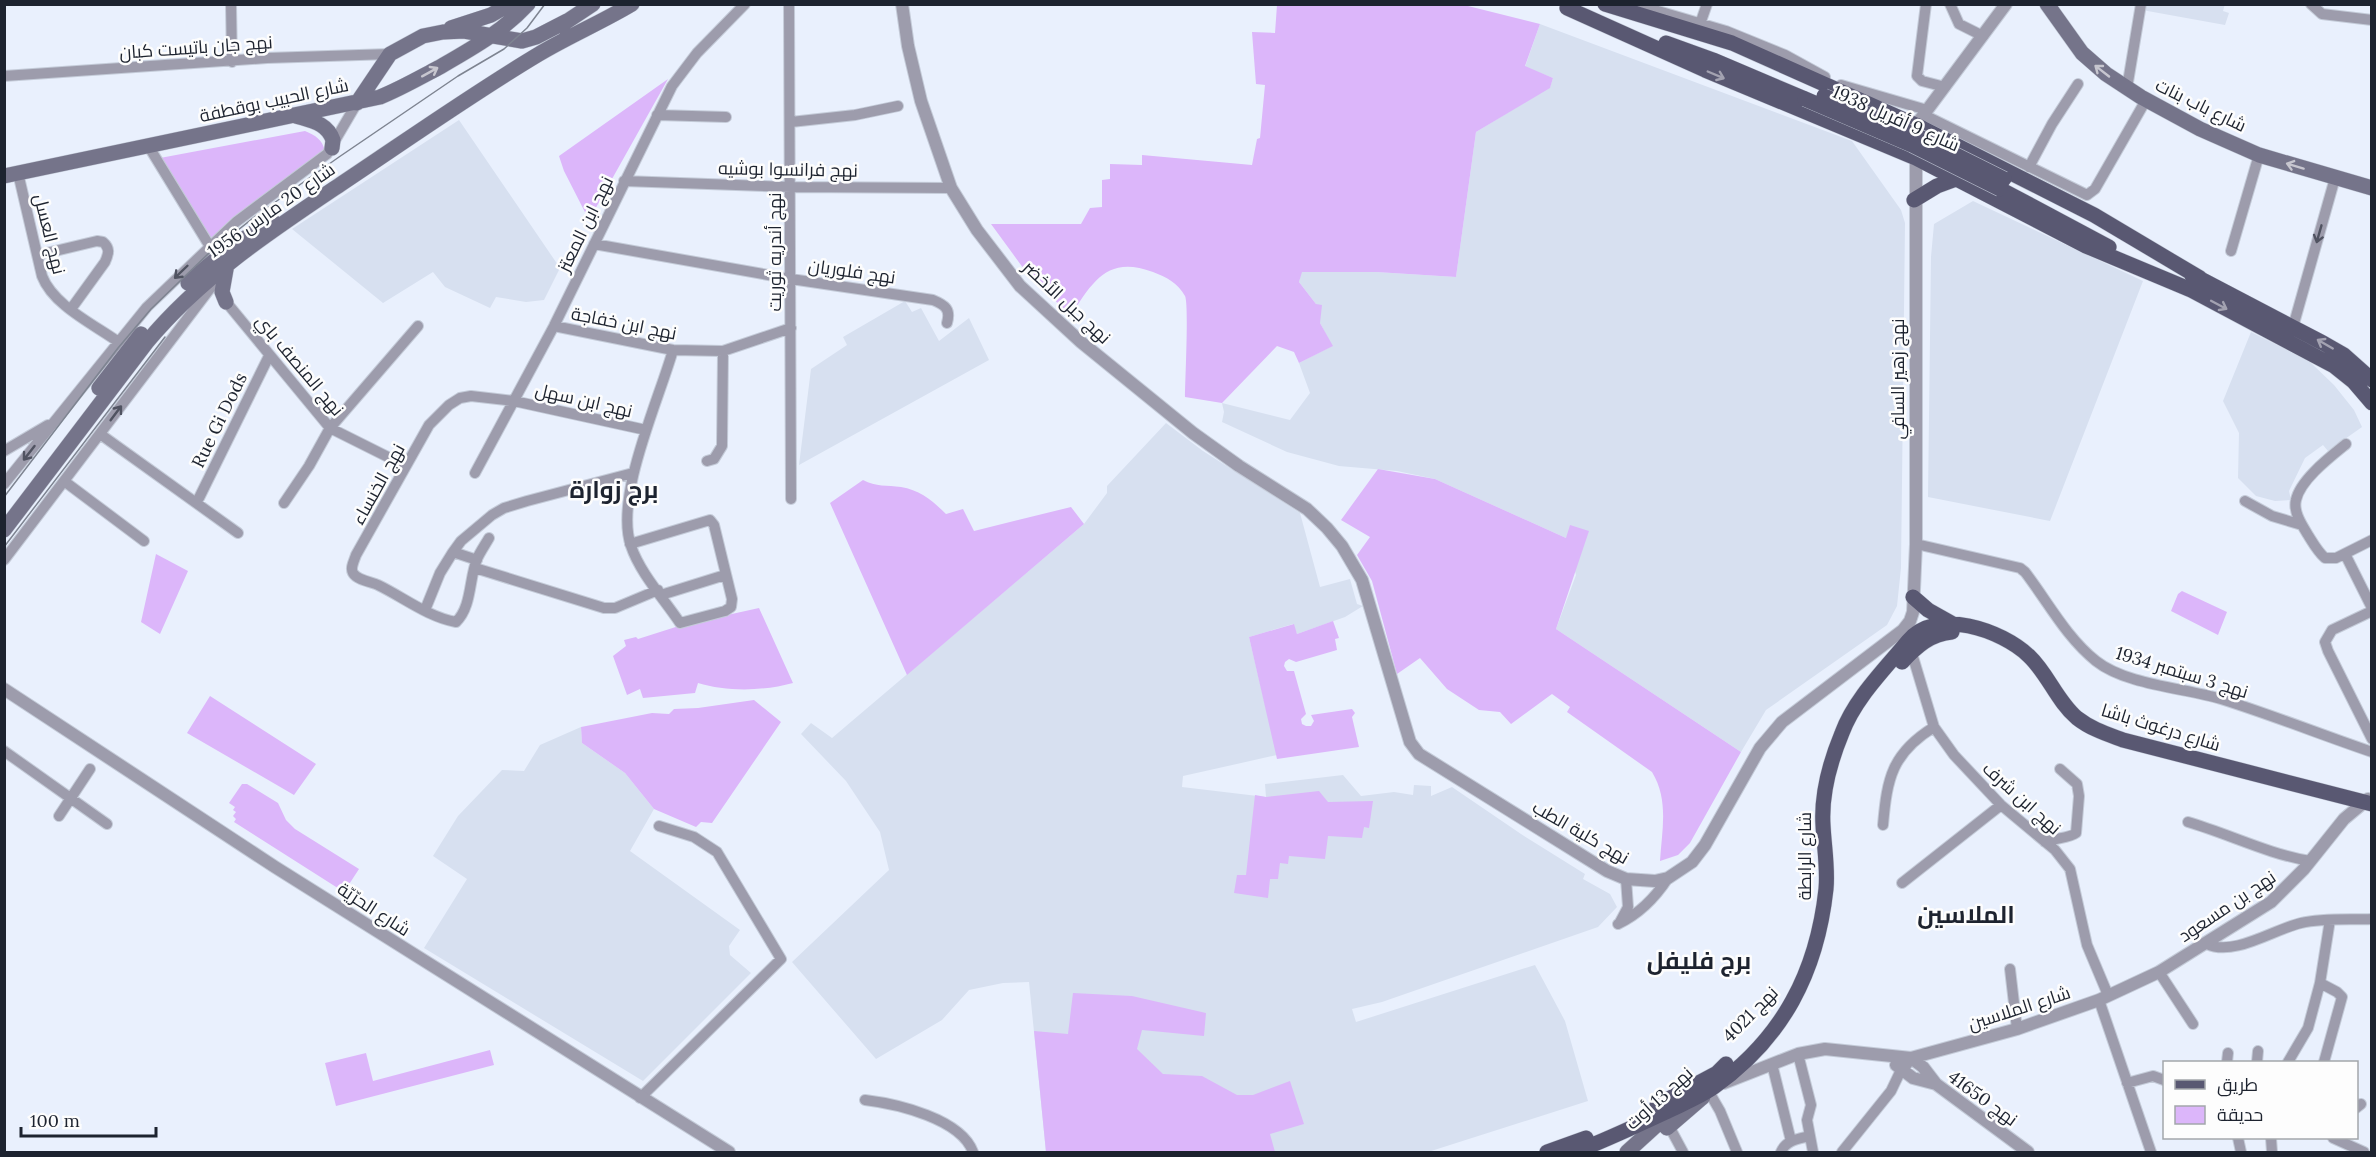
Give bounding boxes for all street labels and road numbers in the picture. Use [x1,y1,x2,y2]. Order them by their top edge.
street label: نهج جان باتيست كبان [119,30,274,65]
street label: شارع الحبيب بوقطفة [197,73,351,128]
street label: شارع باب بنات [2151,73,2250,138]
street label: شارع 9 أفريل 1938 [1829,80,1963,157]
street label: نهج فرانسوا بوشيه [718,156,858,183]
street label: شارع 20 مارس 1956 [203,157,340,263]
street label: نهج ابن المعتز [551,172,619,277]
street label: نهج العسل [28,191,71,277]
street label: نهج أندريه ثوريت [763,192,787,312]
street label: نهج فلوريان [807,253,897,289]
street label: نهج جبل الأخضر [1017,255,1116,349]
street label: نهج ابن خفاجة [569,302,679,345]
street label: نهج المنصف باي [249,310,349,422]
street label: نهج زهير السافي [1886,318,1912,440]
street label: Rue Gi Dods [186,369,252,471]
street label: نهج ابن سهل [533,378,635,423]
street label: نهج الخنساء [346,439,411,529]
street label: نهج 3 سبتمبر 1934 [2113,641,2251,704]
street label: شارع درغوث باشا [2098,698,2223,757]
street label: نهج ابن شرف [1977,757,2066,840]
street label: نهج كلية الطب [1528,795,1633,870]
street label: شارع الرابطة [1793,812,1817,900]
street label: نهج بن مسعود [2174,865,2281,948]
street label: شارع الحرّيّة [333,877,415,942]
street label: نهج 4021 [1717,981,1784,1048]
street label: شارع الملاسين [1965,981,2073,1036]
street label: نهج 13 أوت [1620,1062,1698,1135]
street label: نهج 41650 [1943,1065,2022,1132]

